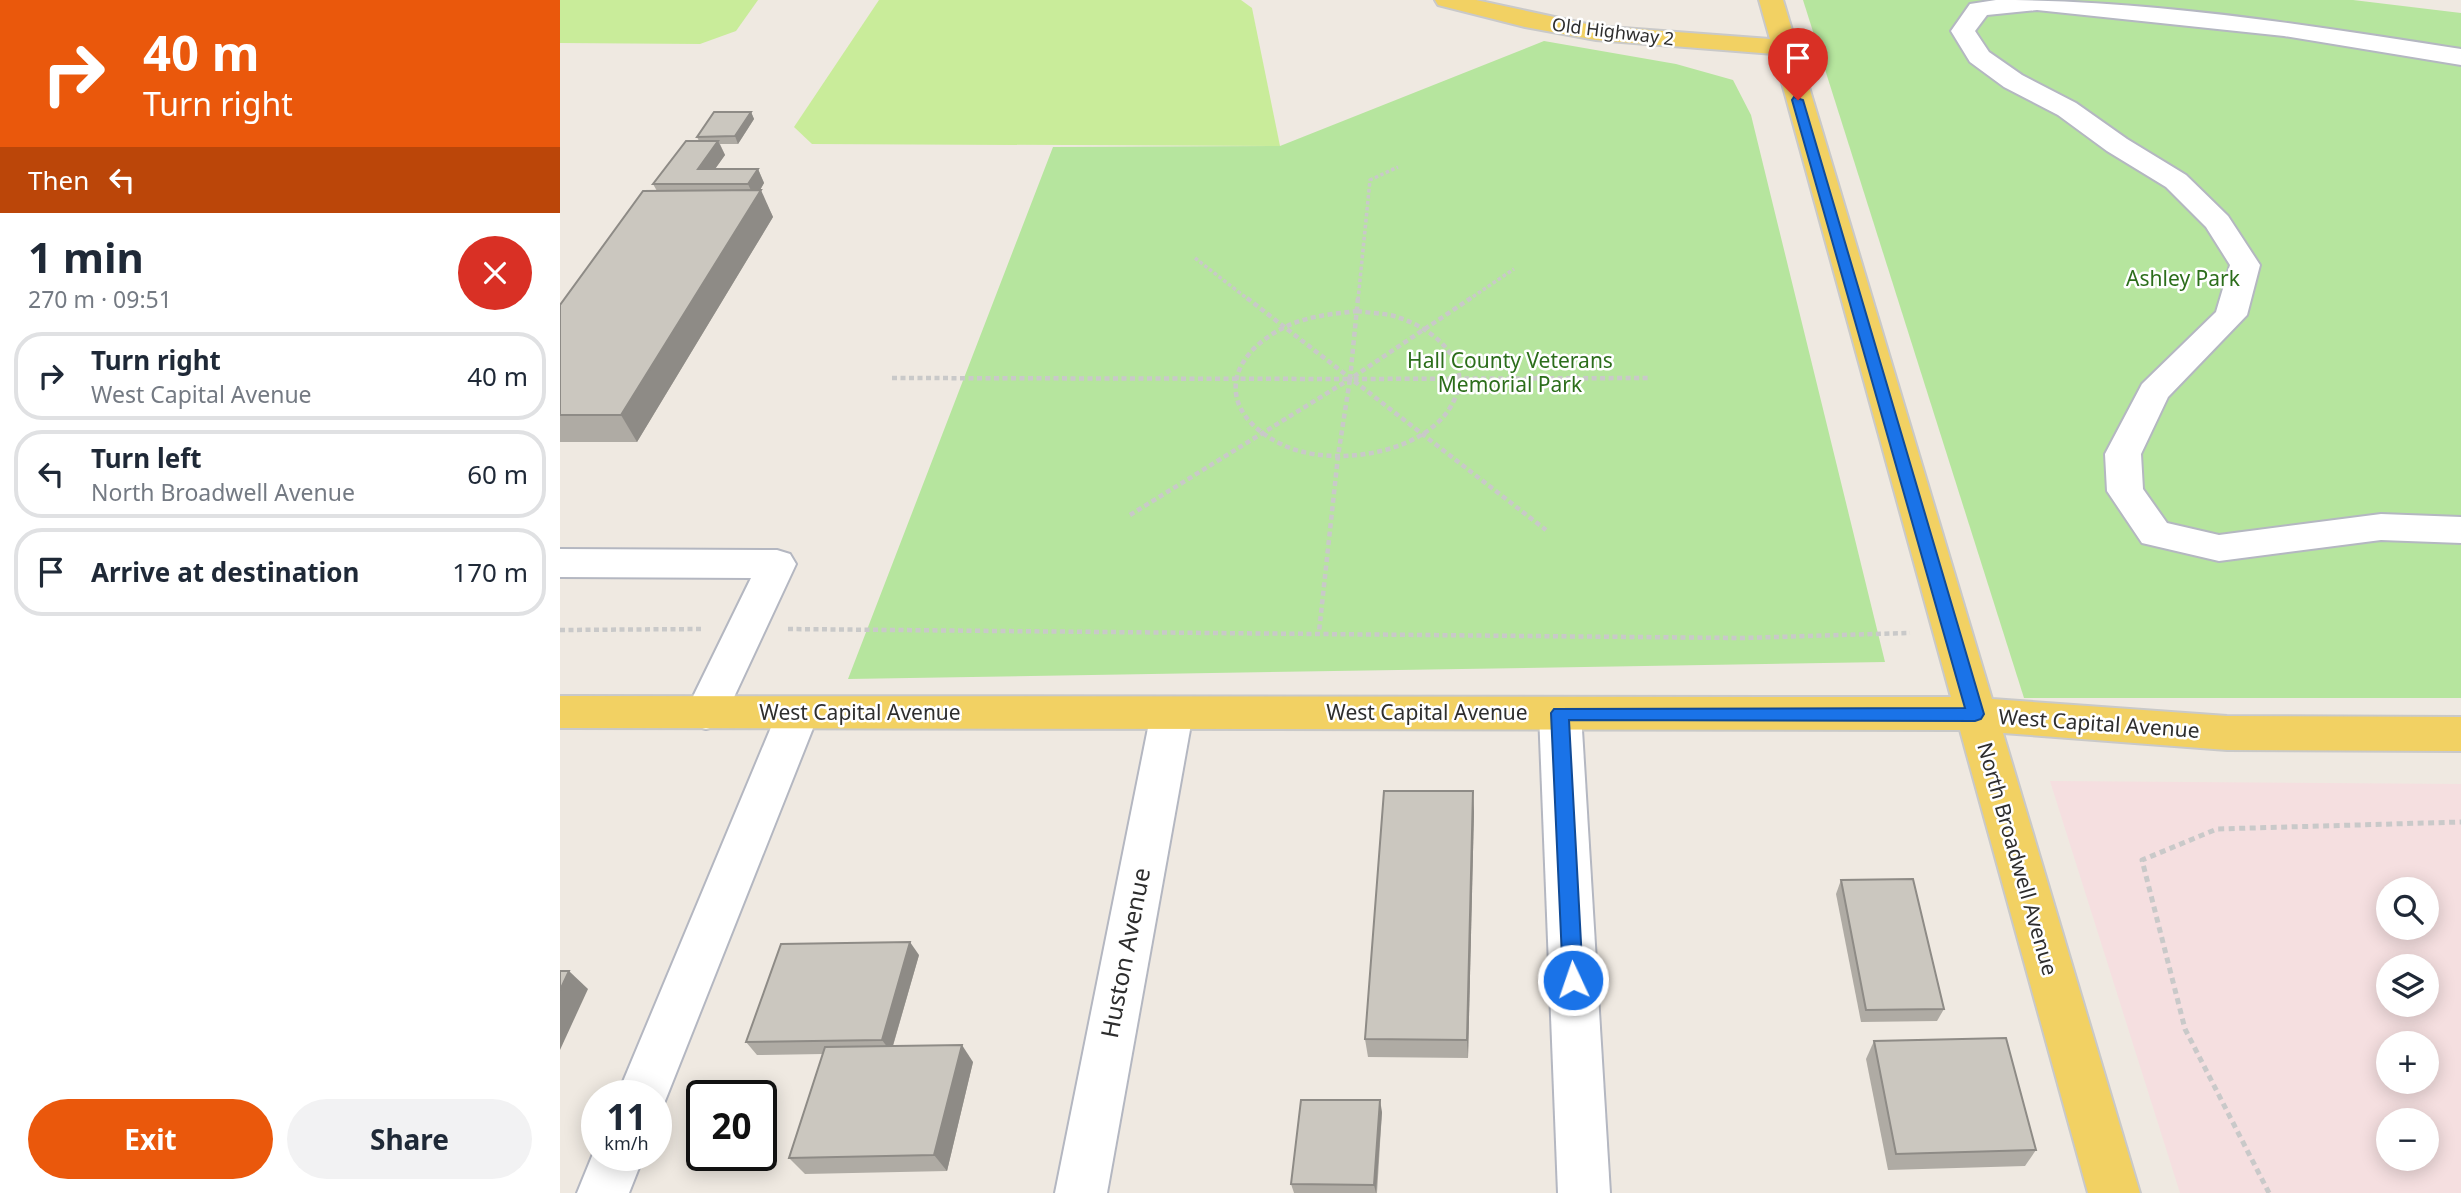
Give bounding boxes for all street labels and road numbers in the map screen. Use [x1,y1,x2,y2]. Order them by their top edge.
street label: Old Highway 2 [1551,12,1676,50]
street label: West Capital Avenue [759,698,961,726]
street label: West Capital Avenue [1326,698,1528,726]
street label: West Capital Avenue [1998,702,2201,744]
street label: North Broadwell Avenue [1971,739,2065,978]
street label: Huston Avenue [1092,865,1157,1041]

